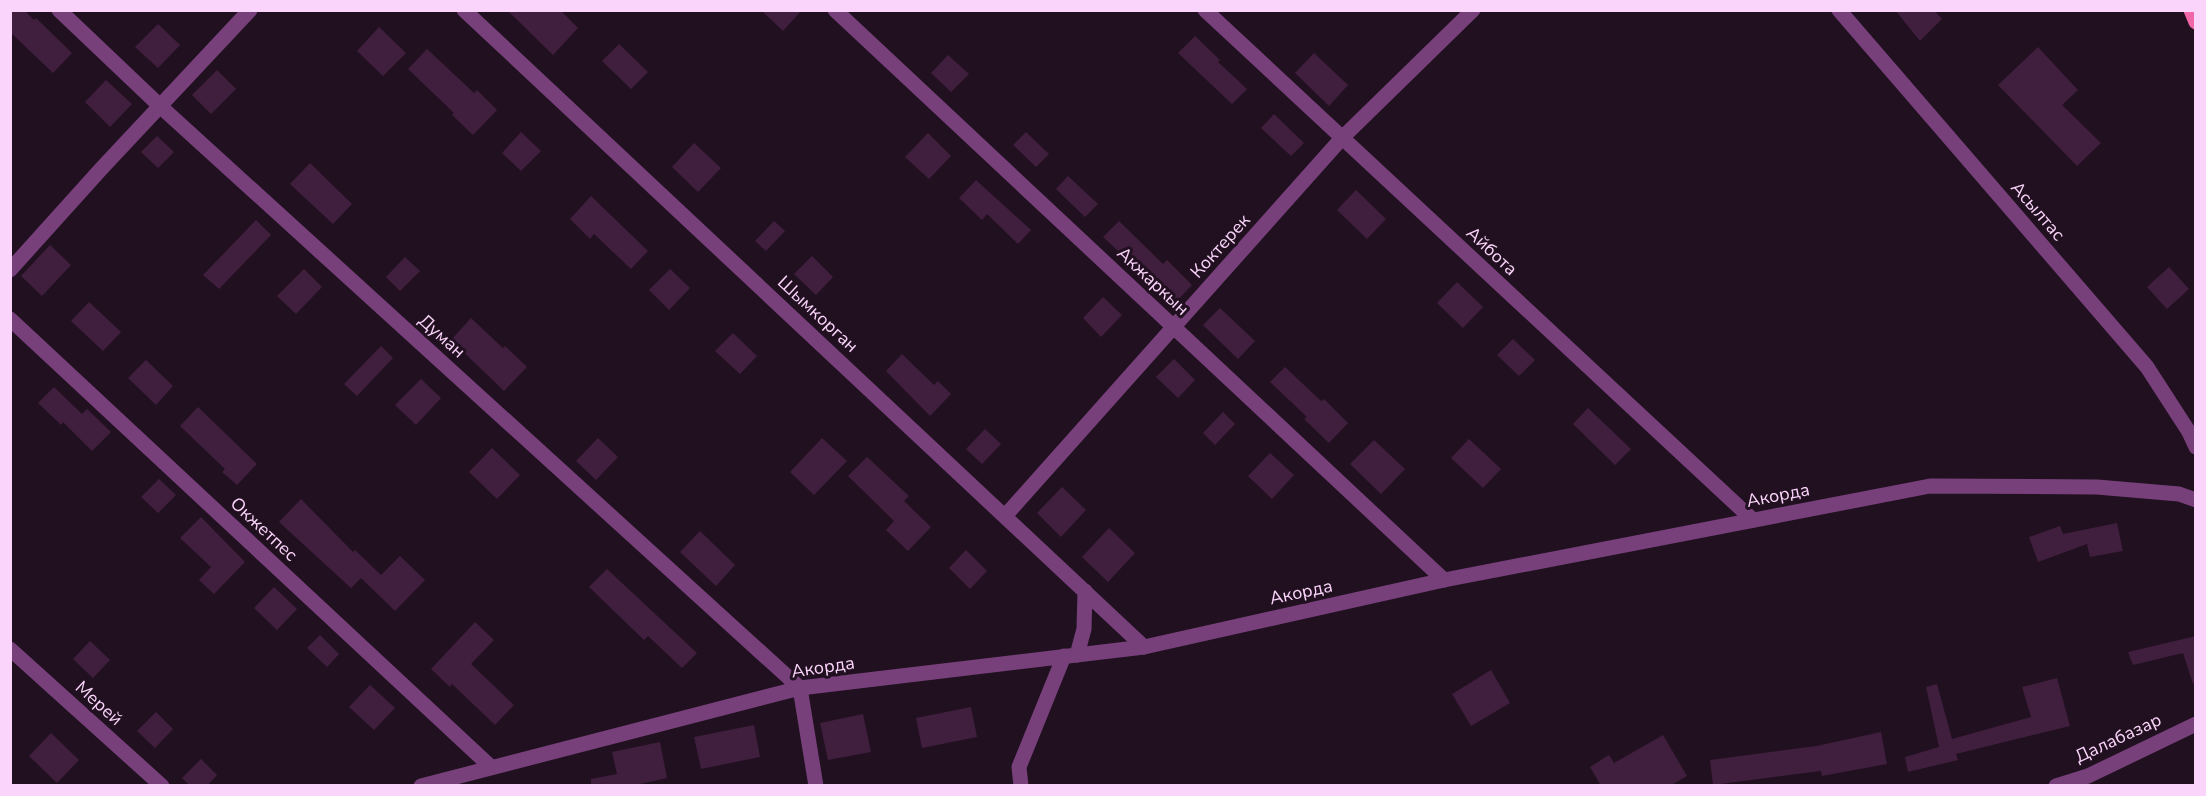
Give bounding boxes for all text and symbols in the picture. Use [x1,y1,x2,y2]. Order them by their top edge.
street label: Асылтас [2006,176,2071,246]
street label: Коктерек [1185,208,1256,283]
street label: Айбота [1461,221,1523,281]
street label: Акжаркын [1112,241,1194,321]
street label: Шымкорган [772,270,864,358]
street label: Думан [413,309,471,363]
street label: Акорда [1744,477,1812,513]
street label: Окжетпес [225,492,303,567]
street label: Акорда [1267,574,1335,610]
street label: Акорда [790,651,856,683]
street label: Мерей [70,675,128,731]
street label: Далабазар [2071,707,2165,769]

